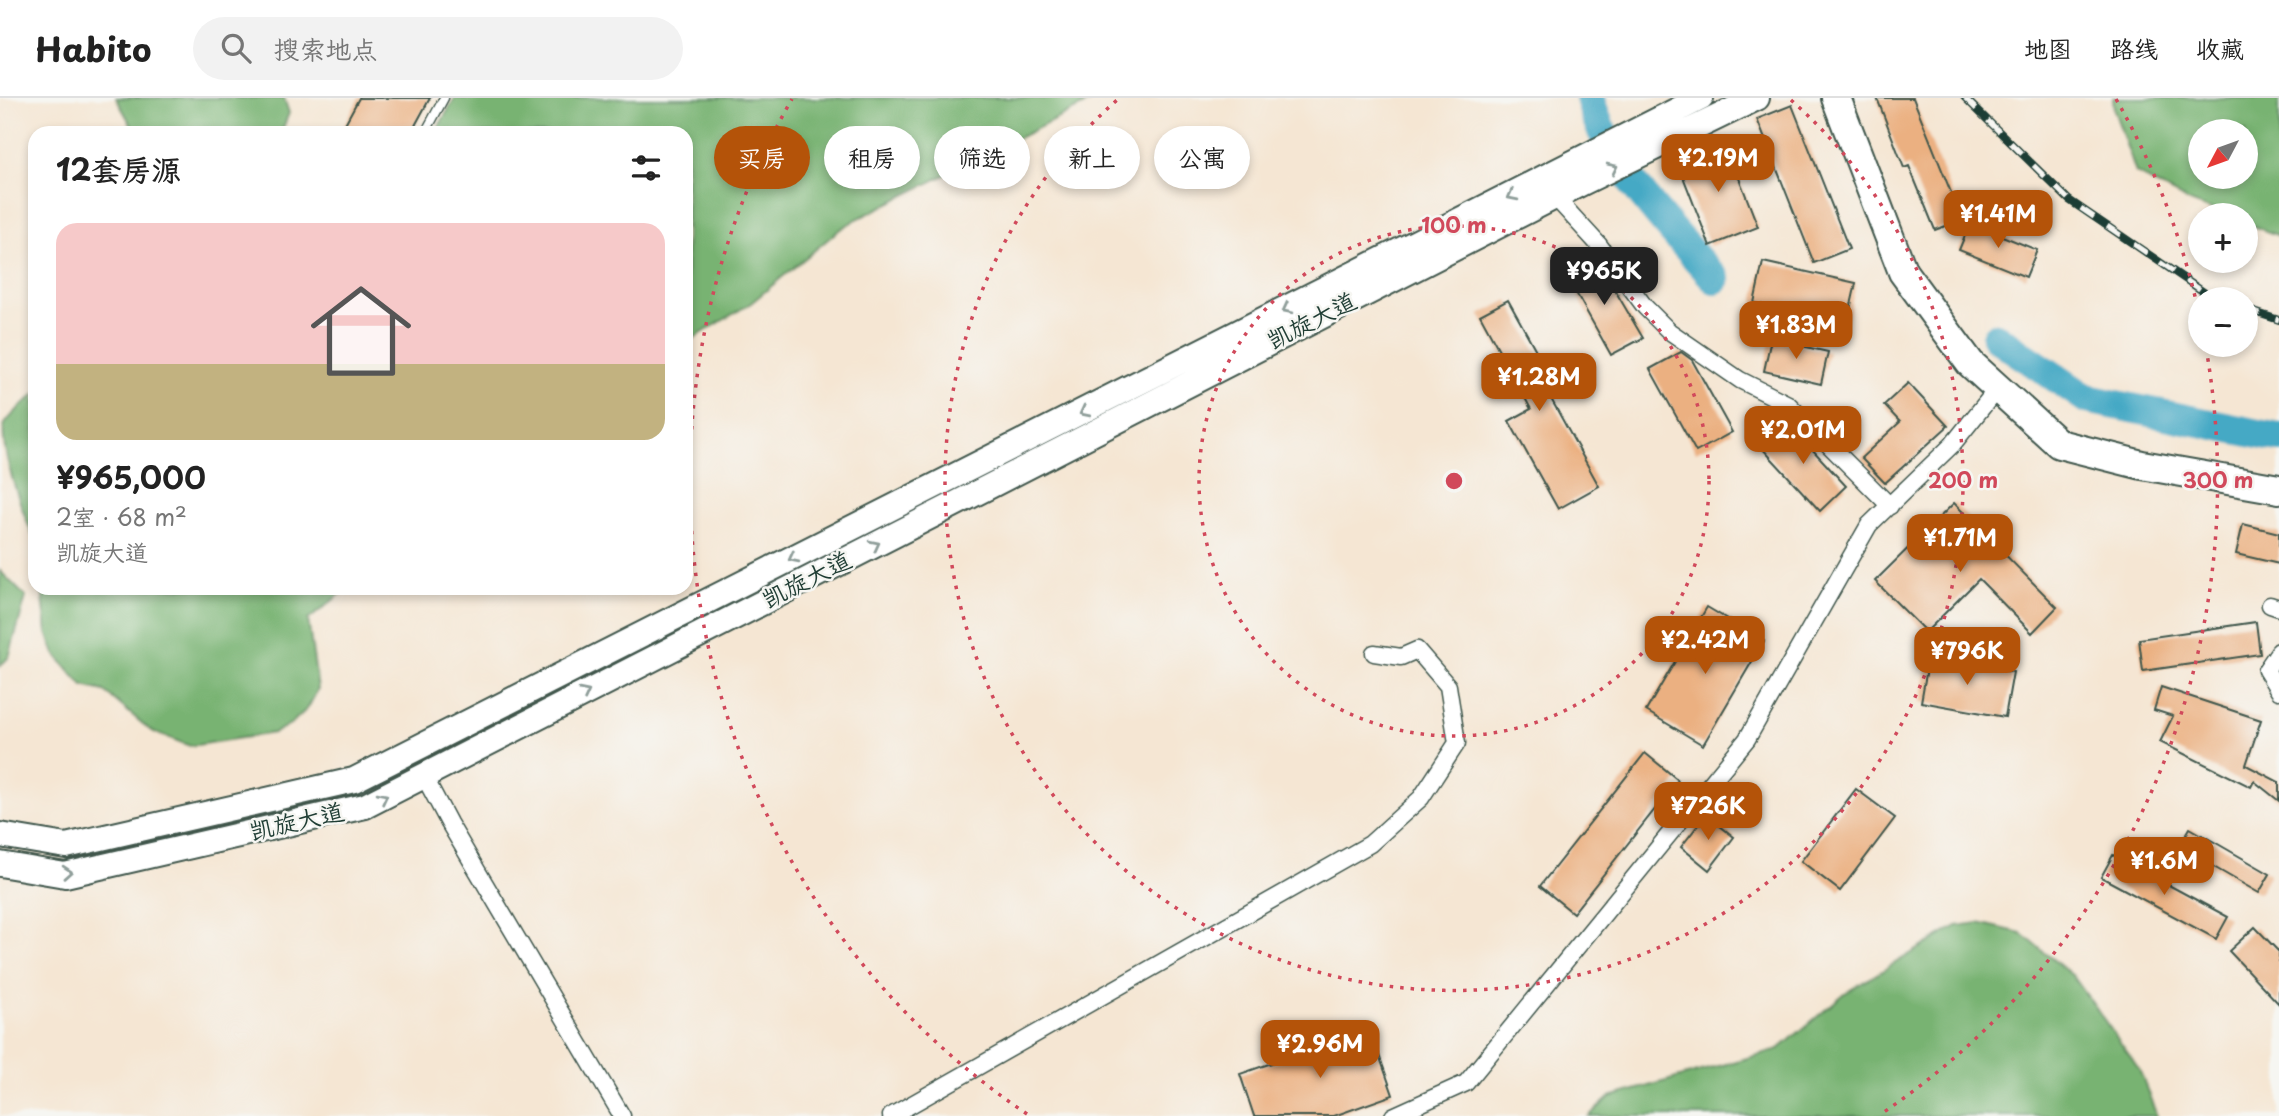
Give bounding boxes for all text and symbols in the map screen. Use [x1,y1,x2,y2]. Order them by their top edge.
search box [193,17,683,80]
text: Habito [35,23,151,73]
icon: search [217,29,255,67]
text: 搜索地点 [273,29,377,68]
text: 地图 [2024,30,2072,66]
text: 路线 [2110,30,2158,66]
text: 收藏 [2196,30,2244,66]
north arrow [2188,119,2258,189]
map controls [2188,119,2258,357]
chip: 买房 [714,126,810,189]
chip: 租房 [824,126,920,189]
chip: 筛选 [934,126,1030,189]
chip: 新上 [1044,126,1140,189]
chip: 公寓 [1154,126,1250,189]
pin: ¥2.19M [1661,134,1775,194]
text: ¥2.19M [1677,139,1759,174]
text: 12套房源 [56,146,181,191]
icon: filters [627,149,665,187]
one-way arrow [1605,162,1618,176]
one-way arrow [1507,187,1519,201]
pin: ¥1.41M [1941,190,2055,250]
text: ¥1.41M [1960,195,2036,230]
button: + [2188,203,2258,273]
text: 100 m [1421,208,1487,240]
pin: ¥965K [1555,248,1653,307]
text: ¥965K [1566,252,1642,287]
icon: home [298,268,424,394]
street label: 凯旋大道 [1260,281,1362,357]
button: − [2188,287,2258,357]
one-way arrow [1282,301,1294,315]
pin: ¥1.83M [1739,302,1853,361]
text: ¥1.83M [1755,306,1837,341]
pin: ¥1.28M [1482,354,1596,413]
text: ¥1.28M [1497,358,1581,393]
one-way arrow [1079,403,1091,417]
pin: ¥2.01M [1746,406,1860,466]
text: ¥2.01M [1760,411,1846,446]
text: ¥965,000 [56,454,206,499]
text: 200 m [1928,463,1998,495]
text: 300 m [2183,463,2253,495]
centre of rings [1442,469,1466,493]
text: 2室 · 68 m² [56,499,187,534]
pin: ¥1.71M [1903,514,2017,574]
text: ¥1.71M [1923,519,1997,554]
text: 凯旋大道 [56,534,148,569]
street label: 凯旋大道 [755,540,857,616]
one-way arrow [868,540,880,553]
one-way arrow [788,550,800,564]
pin: ¥2.42M [1648,616,1762,676]
text: ¥2.42M [1661,621,1749,656]
pin: ¥796K [1918,628,2016,687]
text: ¥796K [1930,632,2004,667]
one-way arrow [578,688,591,702]
pin: ¥726K [1659,782,1757,842]
text: ¥726K [1670,787,1746,822]
street label: 凯旋大道 [246,792,347,848]
one-way arrow [376,792,388,805]
pin: ¥1.6M [2115,838,2213,897]
text: ¥1.6M [2130,842,2198,877]
one-way arrow [62,865,73,880]
pin: ¥2.96M [1263,1020,1377,1080]
text: ¥2.96M [1277,1025,1363,1060]

